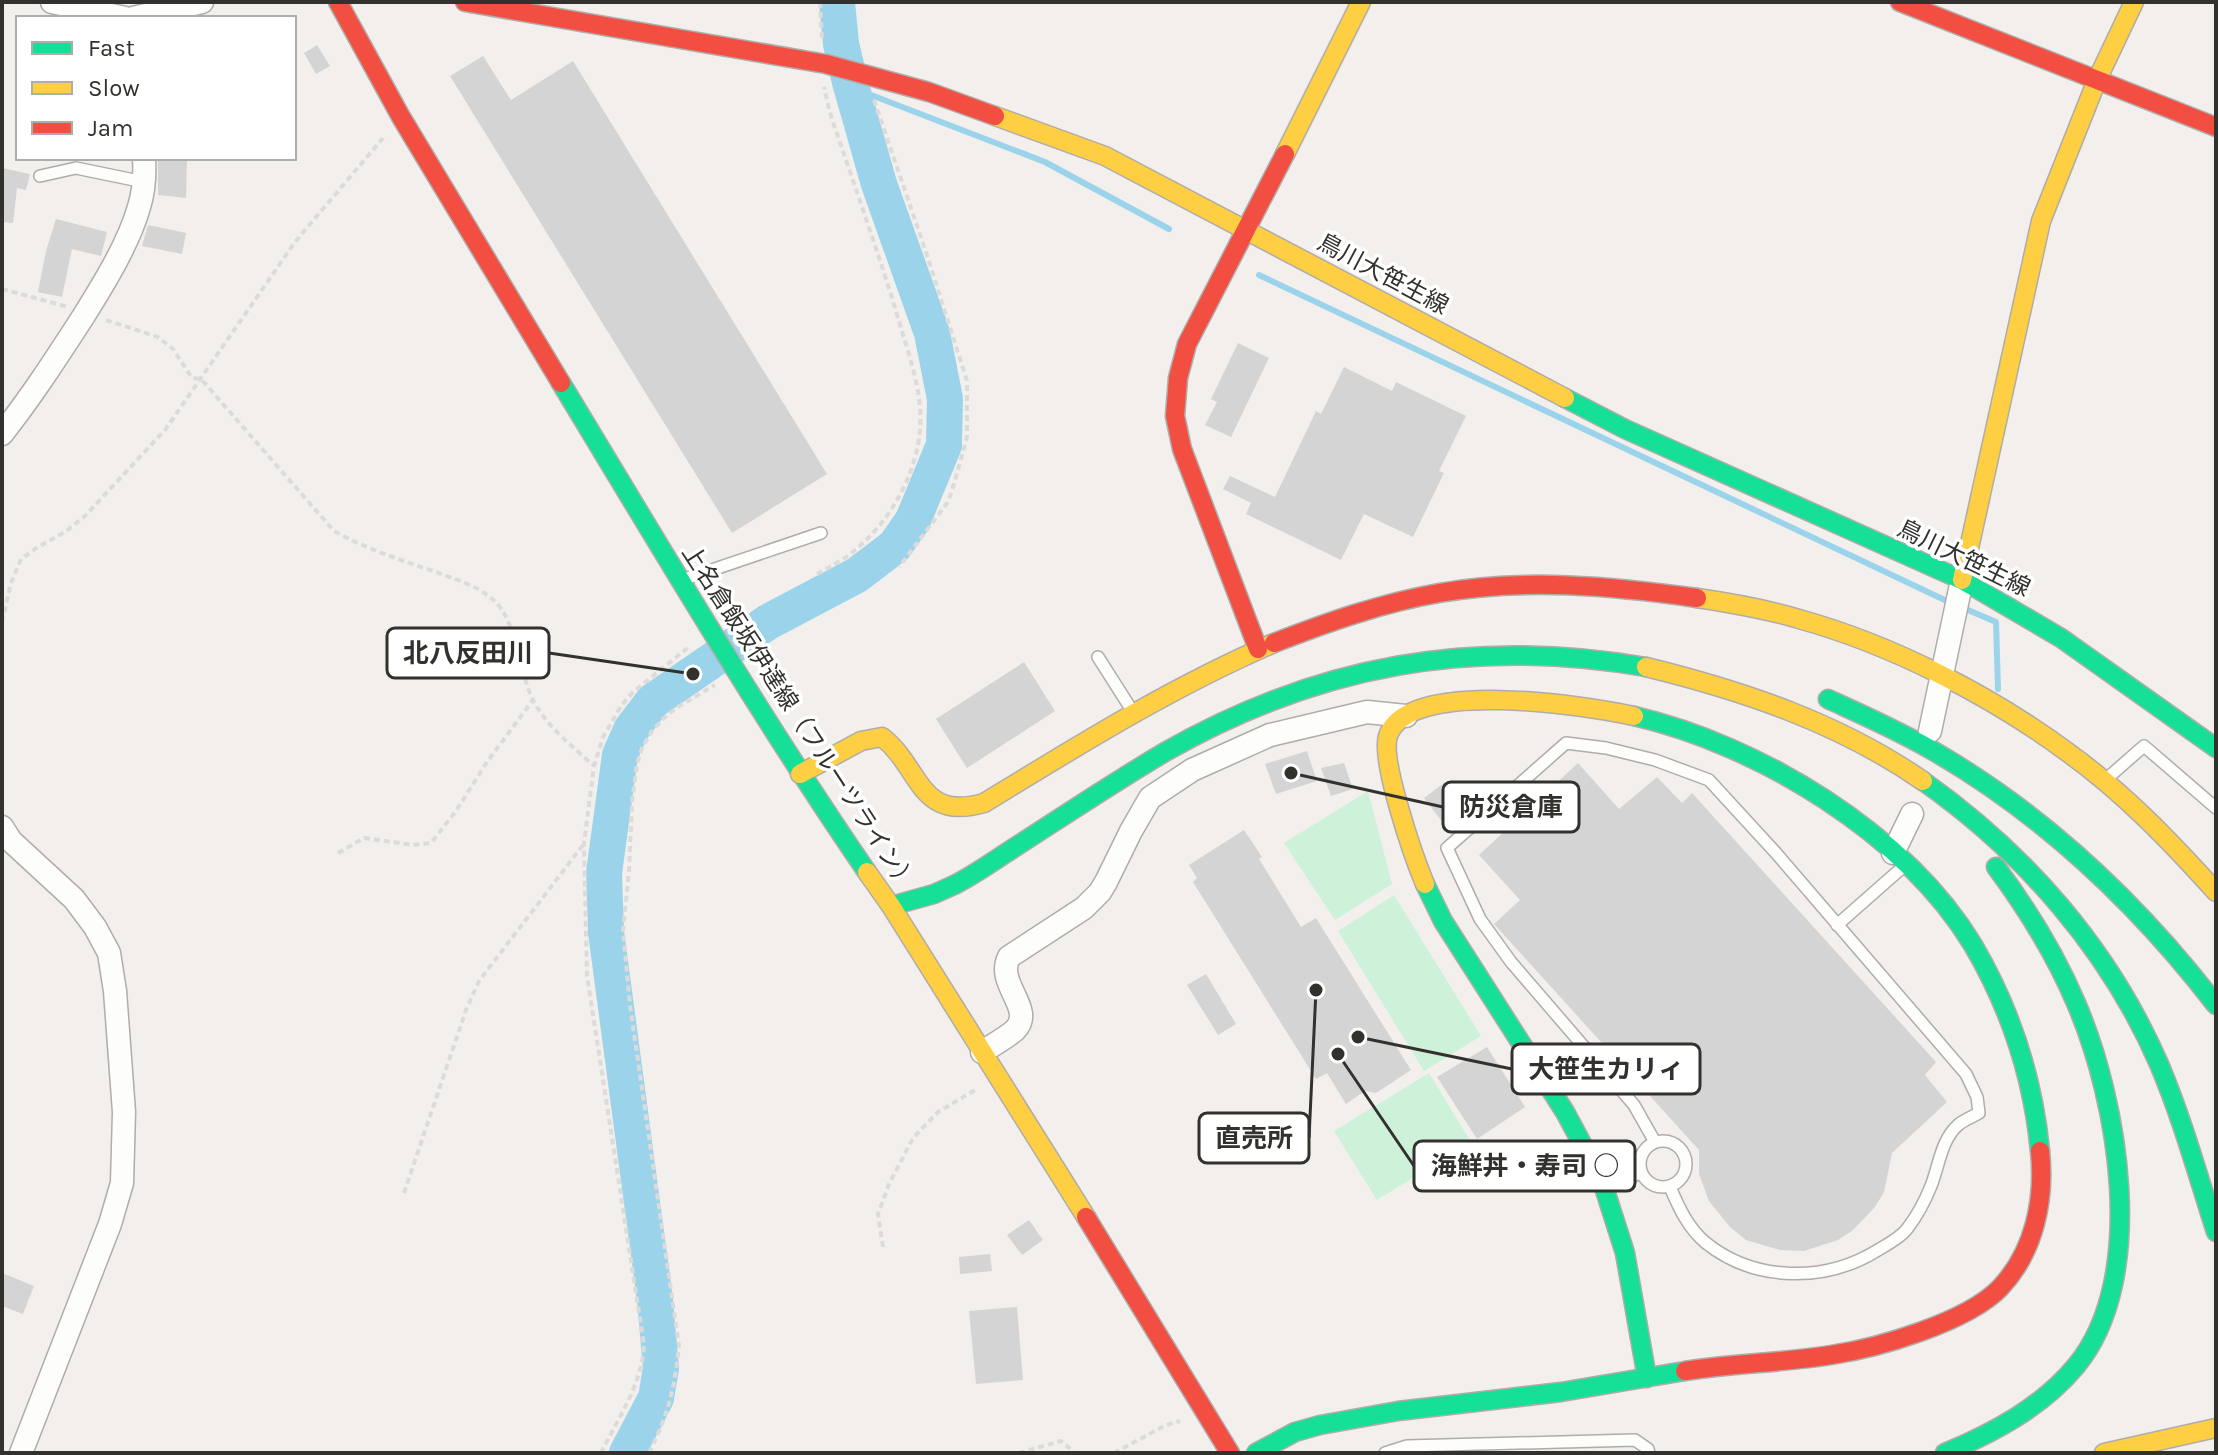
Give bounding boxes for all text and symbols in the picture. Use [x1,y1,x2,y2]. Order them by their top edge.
legend [16,16,296,160]
text: Fast [88,34,135,62]
text: Slow [88,74,140,102]
text: Jam [88,114,133,142]
street label: 鳥川大笹生線 [1313,228,1453,320]
street label: 鳥川大笹生線 [1893,514,2035,602]
street label: 上名倉飯坂伊達線（フルーツライン） [676,539,922,897]
callout: 北八反田川 [387,628,549,678]
text: 北八反田川 [403,638,533,669]
callout: 防災倉庫 [1443,782,1579,832]
text: 防災倉庫 [1459,792,1563,823]
callout: 大笹生カリィ [1512,1044,1700,1094]
text: 大笹生カリィ [1528,1054,1684,1085]
callout: 直売所 [1199,1113,1309,1163]
text: 直売所 [1215,1123,1293,1154]
callout: 海鮮丼・寿司 ○ [1414,1141,1635,1191]
text: 海鮮丼・寿司 ○ [1431,1151,1619,1182]

